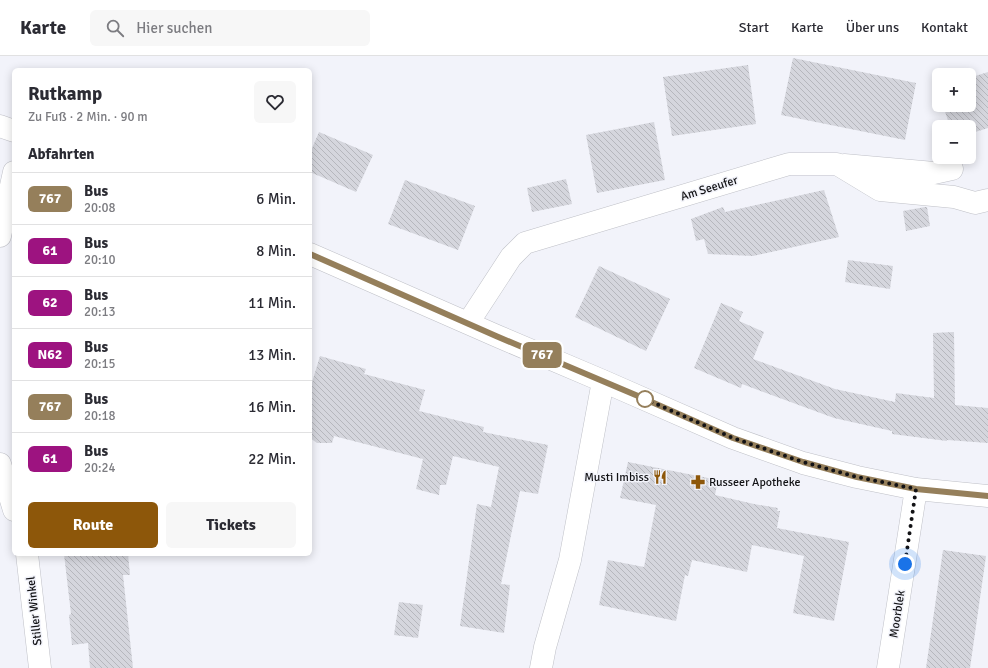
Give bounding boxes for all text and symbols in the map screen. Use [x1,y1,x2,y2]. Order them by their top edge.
search box [90,10,370,46]
text: Karte [20,16,66,40]
icon: search [104,17,126,39]
text: Hier suchen [136,19,212,37]
text: Start [739,19,769,36]
text: Karte [791,19,824,36]
text: Über uns [846,19,899,36]
text: Kontakt [921,19,968,36]
map controls [932,68,976,164]
button: + [932,68,976,112]
button: heart [254,81,296,123]
text: Rutkamp [28,82,102,106]
text: Zu Fuß · 2 Min. · 90 m [28,109,148,125]
button: − [932,120,976,164]
text: Abfahrten [28,145,95,163]
street label: Am Seeufer [679,172,740,204]
text: Bus [84,182,108,200]
text: 767 [39,190,61,207]
text: 6 Min. [256,190,296,208]
text: 20:08 [84,200,116,216]
text: Bus [84,234,108,252]
text: 61 [42,242,58,259]
text: 8 Min. [256,242,296,260]
text: 20:10 [84,252,116,268]
text: Bus [84,286,108,304]
text: 62 [42,294,58,311]
text: 11 Min. [248,294,296,312]
text: 20:13 [84,304,116,320]
text: Bus [84,338,108,356]
line badge: 767 [519,342,565,368]
text: N62 [38,346,62,363]
text: 13 Min. [248,346,296,364]
text: 767 [531,346,553,363]
text: 20:15 [84,356,116,372]
text: Bus [84,390,108,408]
unlabelled marker [636,390,654,408]
text: 767 [39,398,61,415]
text: 16 Min. [248,398,296,416]
text: 20:18 [84,408,116,424]
text: Bus [84,442,108,460]
text: 61 [42,450,58,467]
text: 22 Min. [248,450,296,468]
text: 20:24 [84,460,116,476]
restaurant icon: Musti Imbiss [652,469,668,485]
place label: Musti Imbiss [584,470,649,485]
pharmacy icon: Russeer Apotheke [690,474,706,490]
place label: Russeer Apotheke [709,475,800,490]
button: Route [28,502,158,548]
button: Tickets [166,502,296,548]
your location [895,554,915,574]
street label: Stiller Winkel [23,575,46,646]
street label: Moorblek [886,589,909,639]

